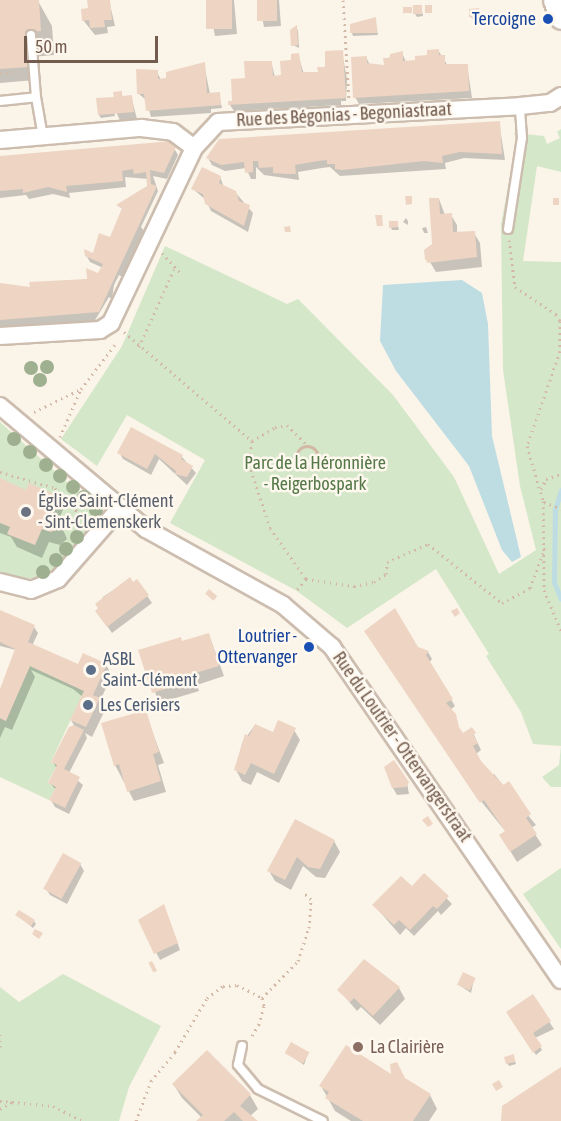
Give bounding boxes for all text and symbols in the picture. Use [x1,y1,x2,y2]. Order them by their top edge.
place label: Tercoigne [472,8,536,30]
marker: Tercoigne [541,12,555,26]
scale bar [27,24,160,62]
text: 50 m [35,36,67,57]
street label: Rue des Bégonias - Begoniastraat [236,99,452,131]
park label: Parc de la Héronnière - Reigerbospark [244,453,386,496]
place label: Église Saint-Clément - Sint-Clemenskerk [38,491,174,534]
marker: Église Saint-Clément - Sint-Clemenskerk [19,505,33,519]
place label: Loutrier - Ottervanger [218,626,297,668]
marker: Loutrier - Ottervanger [302,640,316,654]
street label: Rue du Loutrier - Ottervangerstraat [328,648,476,846]
place label: ASBL Saint-Clément [103,649,197,692]
marker: ASBL Saint-Clément [84,663,98,677]
place label: Les Cerisiers [100,694,180,716]
marker: Les Cerisiers [81,698,95,712]
place label: La Clairière [370,1036,444,1058]
marker: La Clairière [351,1040,365,1054]

